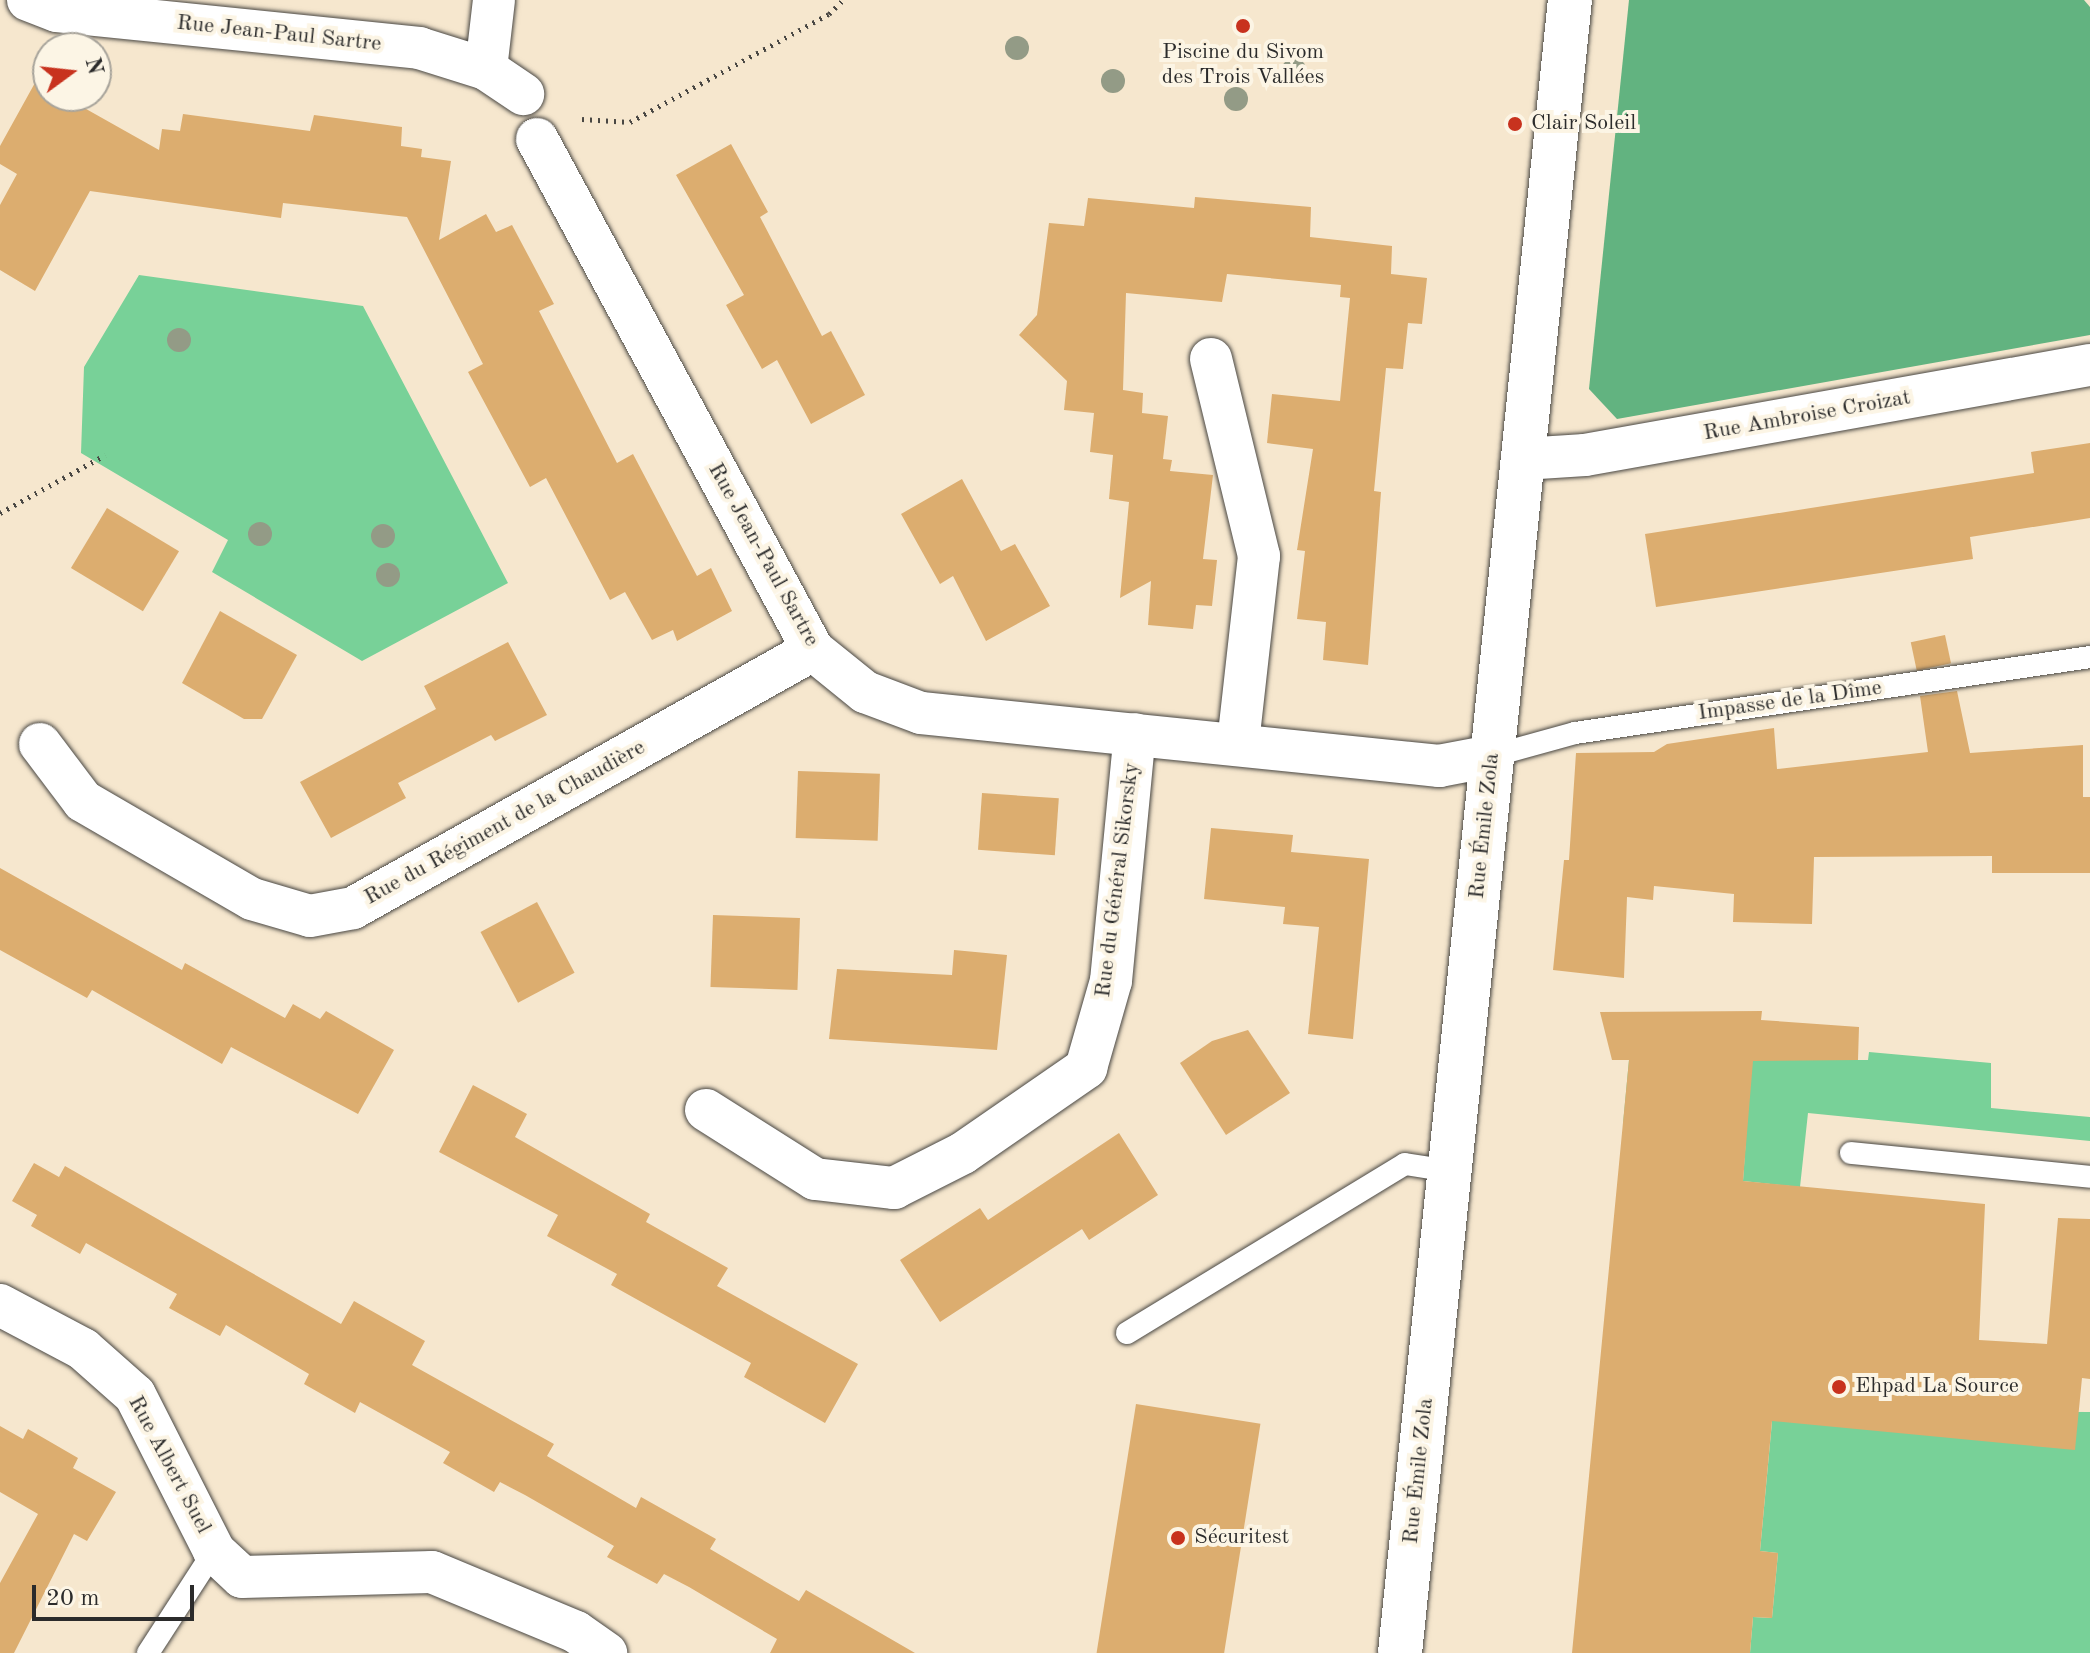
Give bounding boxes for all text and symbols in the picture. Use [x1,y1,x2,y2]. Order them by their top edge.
street label: Rue Jean-Paul Sartre [175,10,383,58]
marker: Piscine du Sivom des Trois Vallées [1234,17,1252,35]
north arrow [32,32,112,112]
place label: Piscine du Sivom des Trois Vallées [1162,39,1324,90]
text: N [80,55,106,77]
place label: Clair Soleil [1531,111,1636,137]
marker: Clair Soleil [1506,115,1524,133]
street label: Rue Ambroise Croizat [1701,385,1913,447]
street label: Rue Jean-Paul Sartre [702,459,824,651]
street label: Impasse de la Dîme [1696,675,1884,727]
street label: Rue du Régiment de la Chaudière [360,735,650,911]
street label: Rue Émile Zola [1464,752,1506,900]
street label: Rue du Général Sikorsky [1090,761,1146,999]
place label: Ehpad La Source [1855,1374,2019,1400]
marker: Ehpad La Source [1830,1378,1848,1396]
street label: Rue Albert Suel [122,1392,216,1538]
street label: Rue Émile Zola [1398,1397,1440,1545]
place label: Sécuritest [1194,1525,1289,1551]
marker: Sécuritest [1169,1529,1187,1547]
scale bar [36,1569,198,1619]
text: 20 m [46,1587,100,1611]

